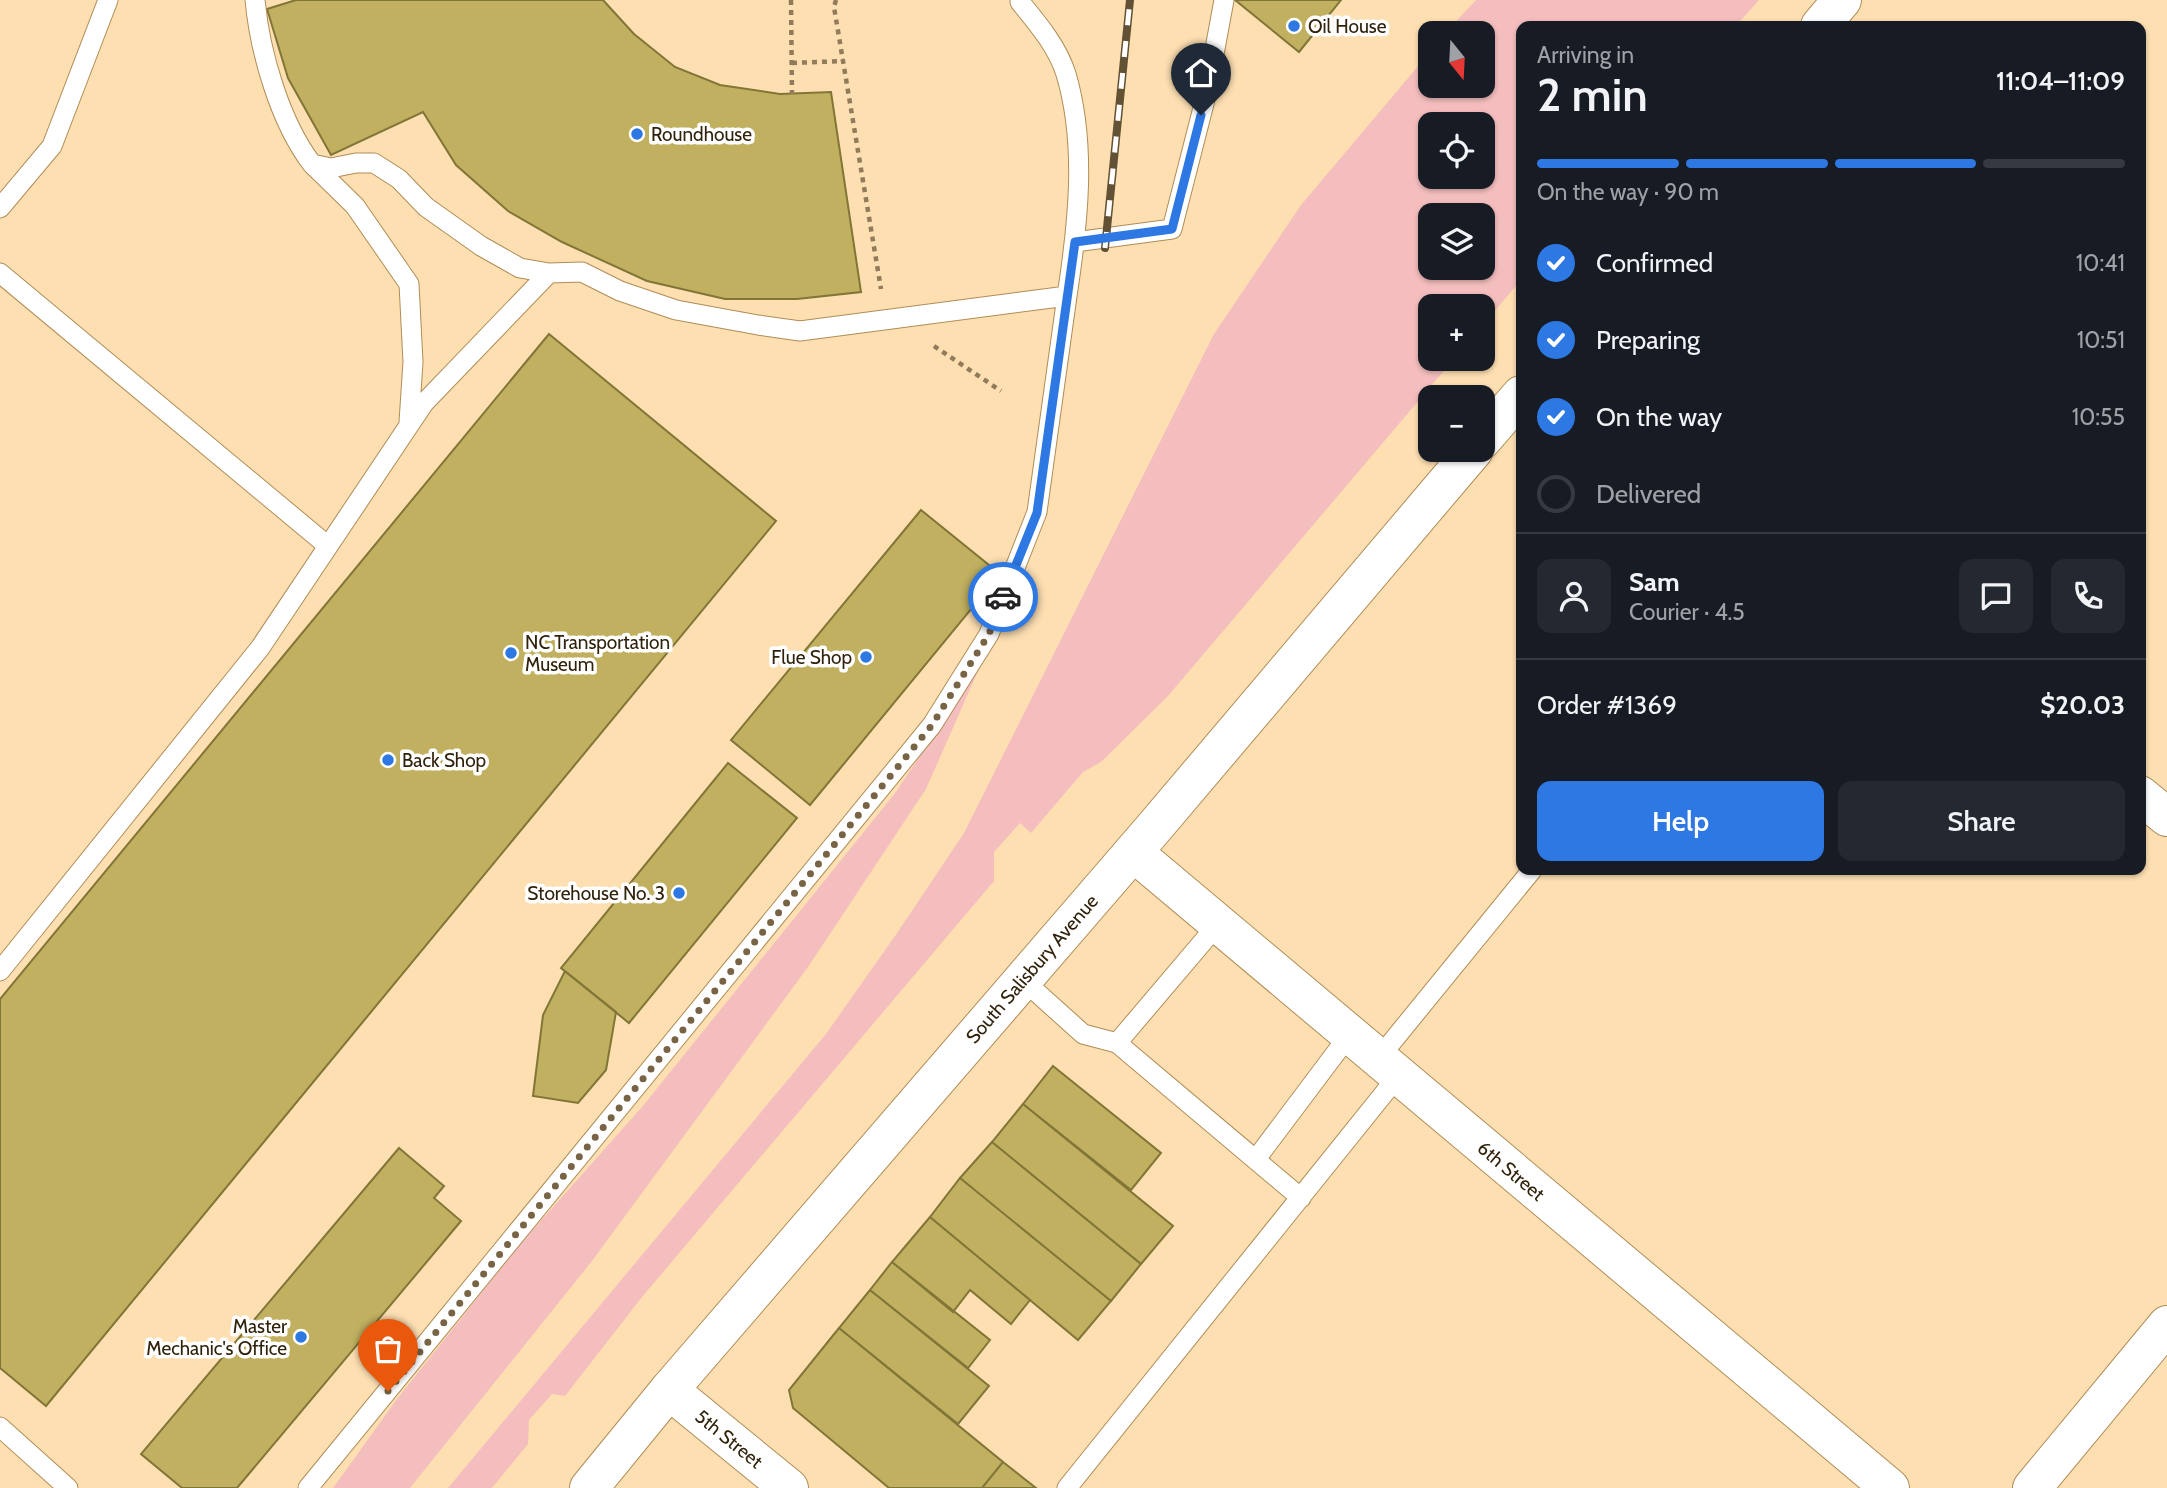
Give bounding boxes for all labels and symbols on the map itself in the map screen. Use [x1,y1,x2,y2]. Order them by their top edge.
place label: Oil House [1308,15,1387,38]
marker: Oil House [1286,18,1302,34]
north arrow [1418,21,1494,98]
pin [1171,43,1231,115]
place label: Roundhouse [651,123,752,146]
marker: Roundhouse [629,126,645,142]
courier [968,562,1038,632]
place label: NC Transportation Museum [525,631,670,676]
marker: NC Transportation Museum [503,645,519,661]
place label: Flue Shop [771,646,852,669]
marker: Flue Shop [858,649,874,665]
place label: Back Shop [402,749,486,772]
marker: Back Shop [380,752,396,768]
place label: Storehouse No. 3 [527,882,665,905]
marker: Storehouse No. 3 [671,885,687,901]
street label: South Salisbury Avenue [961,890,1103,1048]
street label: 6th Street [1473,1136,1550,1206]
place label: Master Mechanic's Office [146,1315,287,1360]
pin [358,1319,418,1391]
marker: Master Mechanic's Office [293,1329,309,1345]
street label: 5th Street [691,1405,768,1474]

